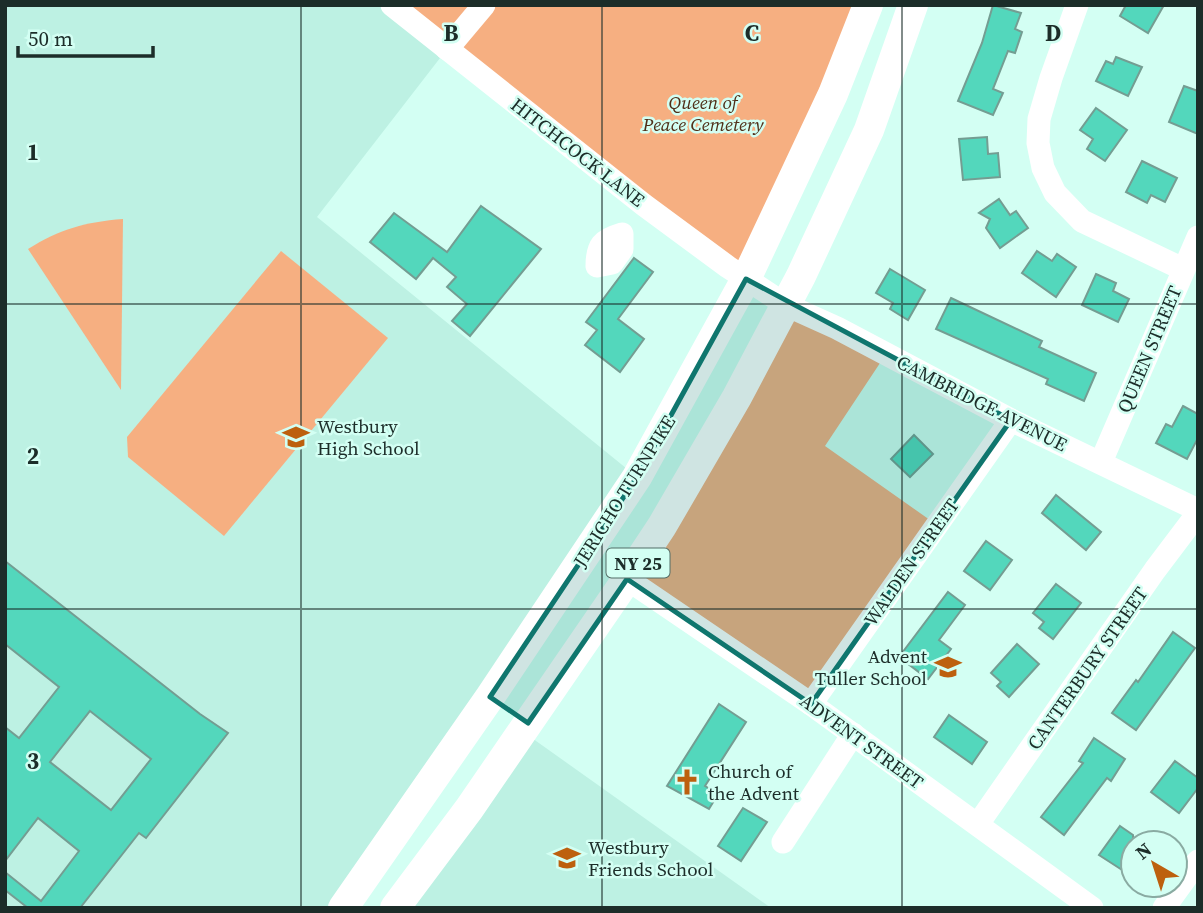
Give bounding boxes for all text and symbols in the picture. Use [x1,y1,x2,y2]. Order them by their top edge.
scale bar [18,14,152,58]
text: B [444,17,459,49]
text: C [745,17,759,49]
text: D [1045,17,1061,49]
text: 50 m [28,24,73,53]
park label: Queen of Peace Cemetery [641,89,764,137]
street label: HITCHCOCK LANE [506,91,650,213]
text: 1 [27,136,39,168]
street label: QUEEN STREET [1111,281,1188,416]
street label: CAMBRIDGE AVENUE [892,349,1072,457]
street label: JERICHO TURNPIKE [566,410,681,573]
place label: Westbury High School [317,413,420,461]
school or university icon: Westbury High School [281,422,311,452]
text: 2 [27,440,39,472]
street label: WALDEN STREET [857,493,965,631]
road number: NY 25 [606,548,670,578]
street label: CANTERBURY STREET [1021,581,1153,755]
place label: Advent Tuller School [815,643,928,691]
school or university icon: Advent Tuller School [933,652,963,682]
street label: ADVENT STREET [795,687,929,795]
text: 3 [27,745,39,777]
place label: Church of the Advent [708,758,800,806]
church icon: Church of the Advent [672,767,702,797]
north arrow [1119,829,1189,899]
place label: Westbury Friends School [588,834,714,882]
text: N [1130,836,1157,865]
school or university icon: Westbury Friends School [552,843,582,873]

